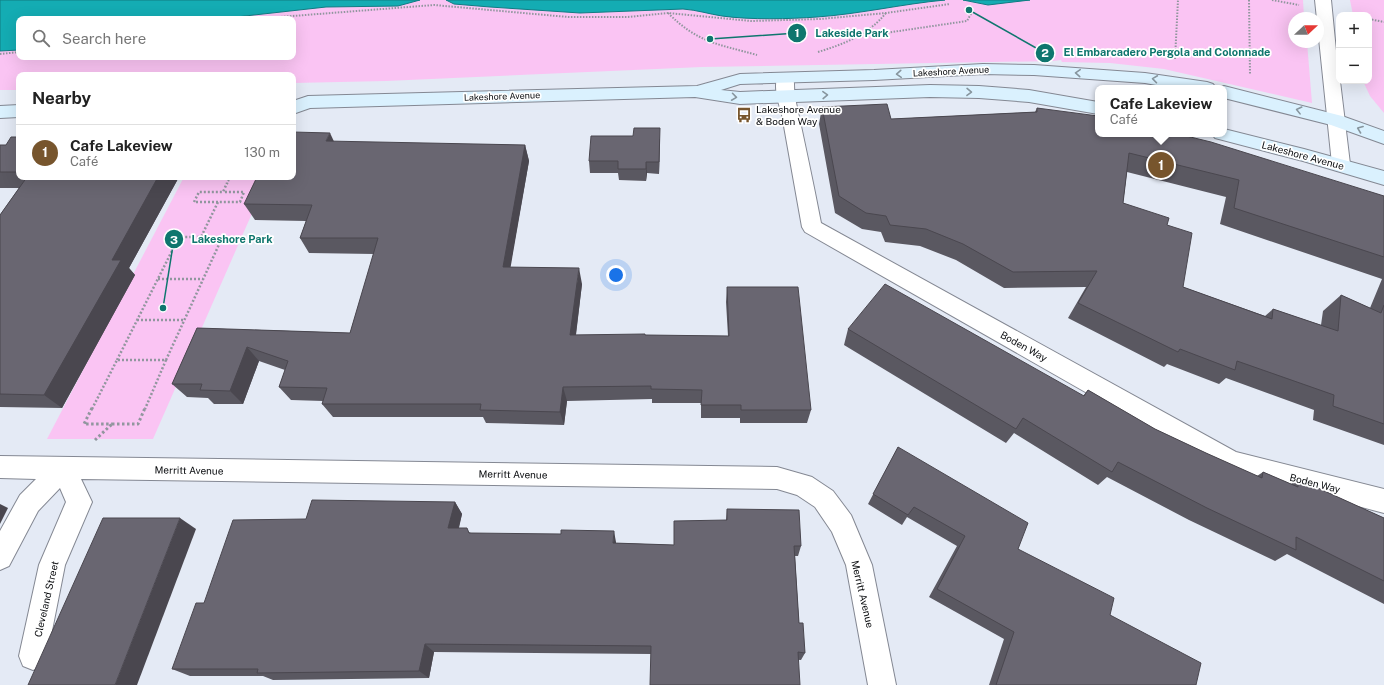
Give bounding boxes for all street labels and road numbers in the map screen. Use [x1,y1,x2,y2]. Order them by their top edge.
street label: Lakeshore Avenue [913,64,989,78]
street label: Lakeshore Avenue [464,89,540,103]
street label: Lakeshore Avenue [1260,138,1346,172]
street label: Boden Way [998,328,1050,364]
street label: Merritt Avenue [154,463,224,477]
street label: Merritt Avenue [478,467,548,481]
street label: Boden Way [1288,471,1342,495]
street label: Merritt Avenue [849,559,877,629]
street label: Cleveland Street [31,560,61,638]

